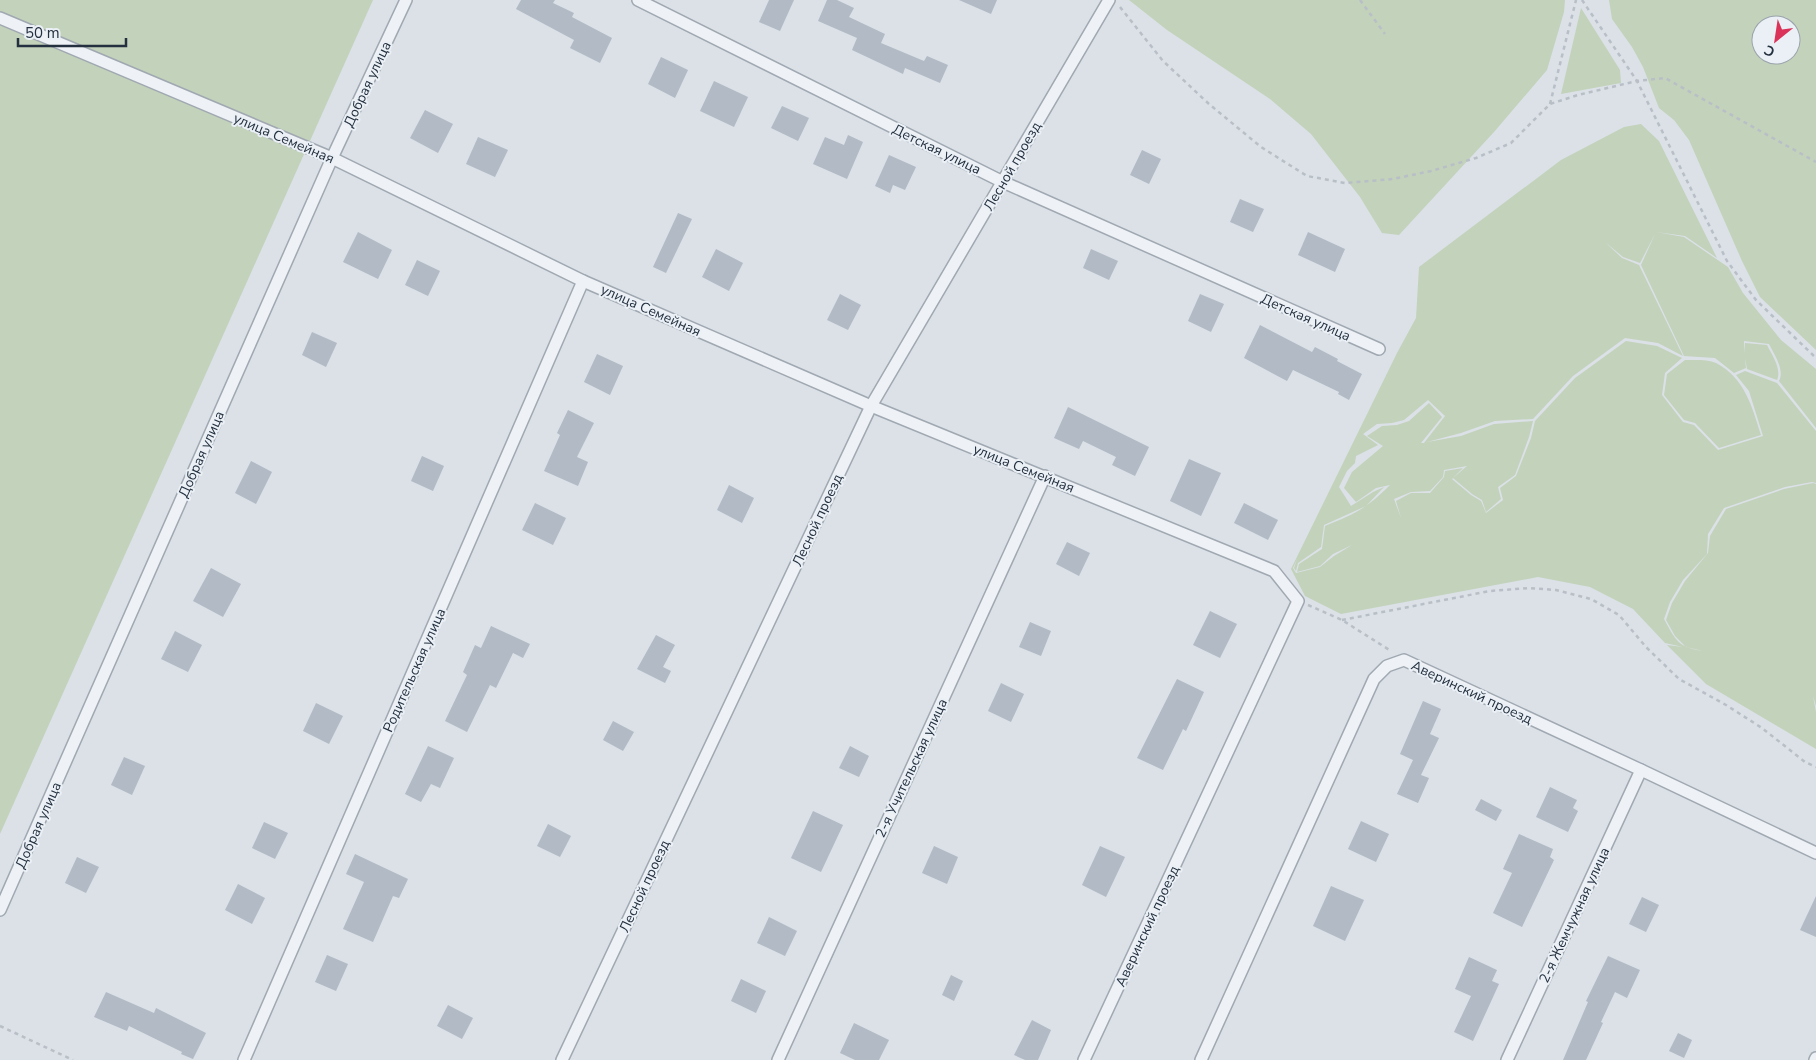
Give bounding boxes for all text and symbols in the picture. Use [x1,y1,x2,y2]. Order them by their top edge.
scale bar [18,15,125,47]
north arrow [1751,15,1801,65]
text: 50 m [25,23,60,43]
street label: Добрая улица [339,38,396,130]
text: С [1760,40,1779,61]
street label: улица Семейная [230,109,337,168]
street label: Лесной проезд [979,118,1046,214]
street label: Детская улица [889,120,984,179]
street label: улица Семейная [598,280,704,341]
street label: Детская улица [1258,289,1354,346]
street label: Добрая улица [174,408,229,500]
street label: улица Семейная [970,439,1077,497]
street label: Лесной проезд [788,471,847,569]
street label: Родительская улица [379,605,450,735]
street label: Аверинский проезд [1408,656,1535,729]
street label: 2-я Учительская улица [871,696,952,841]
street label: Добрая улица [11,779,66,871]
street label: Лесной проезд [615,837,674,935]
street label: 2-я Жемчужная улица [1535,844,1614,986]
street label: Аверинский проезд [1111,863,1184,990]

